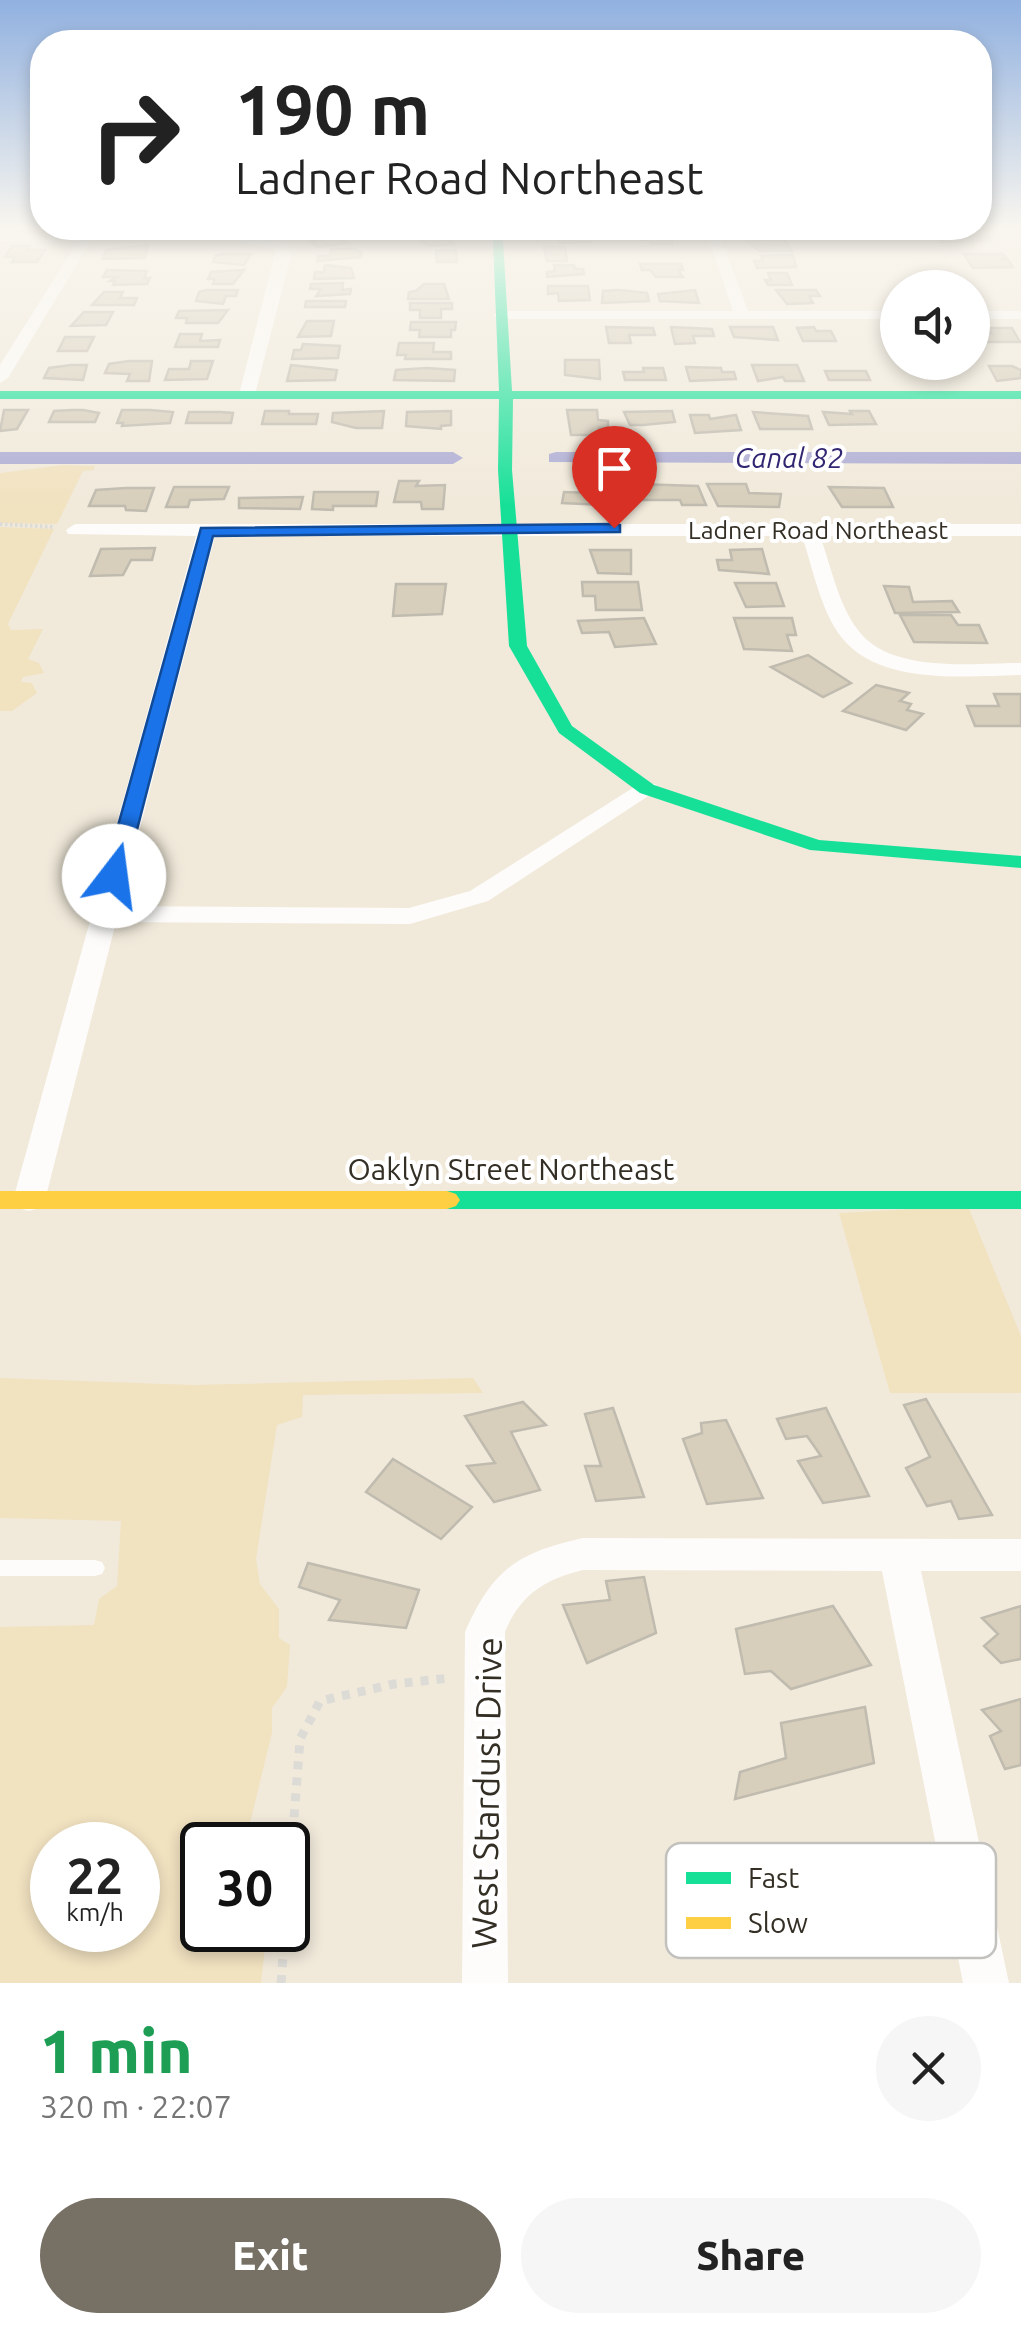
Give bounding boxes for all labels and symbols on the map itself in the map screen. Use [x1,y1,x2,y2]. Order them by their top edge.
pin [572,426,657,529]
water label: Canal 82 [735,442,843,473]
street label: Ladner Road Northeast [688,516,948,544]
position arrow [62,824,166,928]
street label: Oaklyn Street Northeast [348,1152,675,1186]
street label: West Stardust Drive [463,1637,509,1949]
speed limit sign: 30 [180,1822,310,1952]
legend [666,1843,996,1958]
text: Fast [748,1862,799,1893]
text: Slow [748,1907,808,1938]

